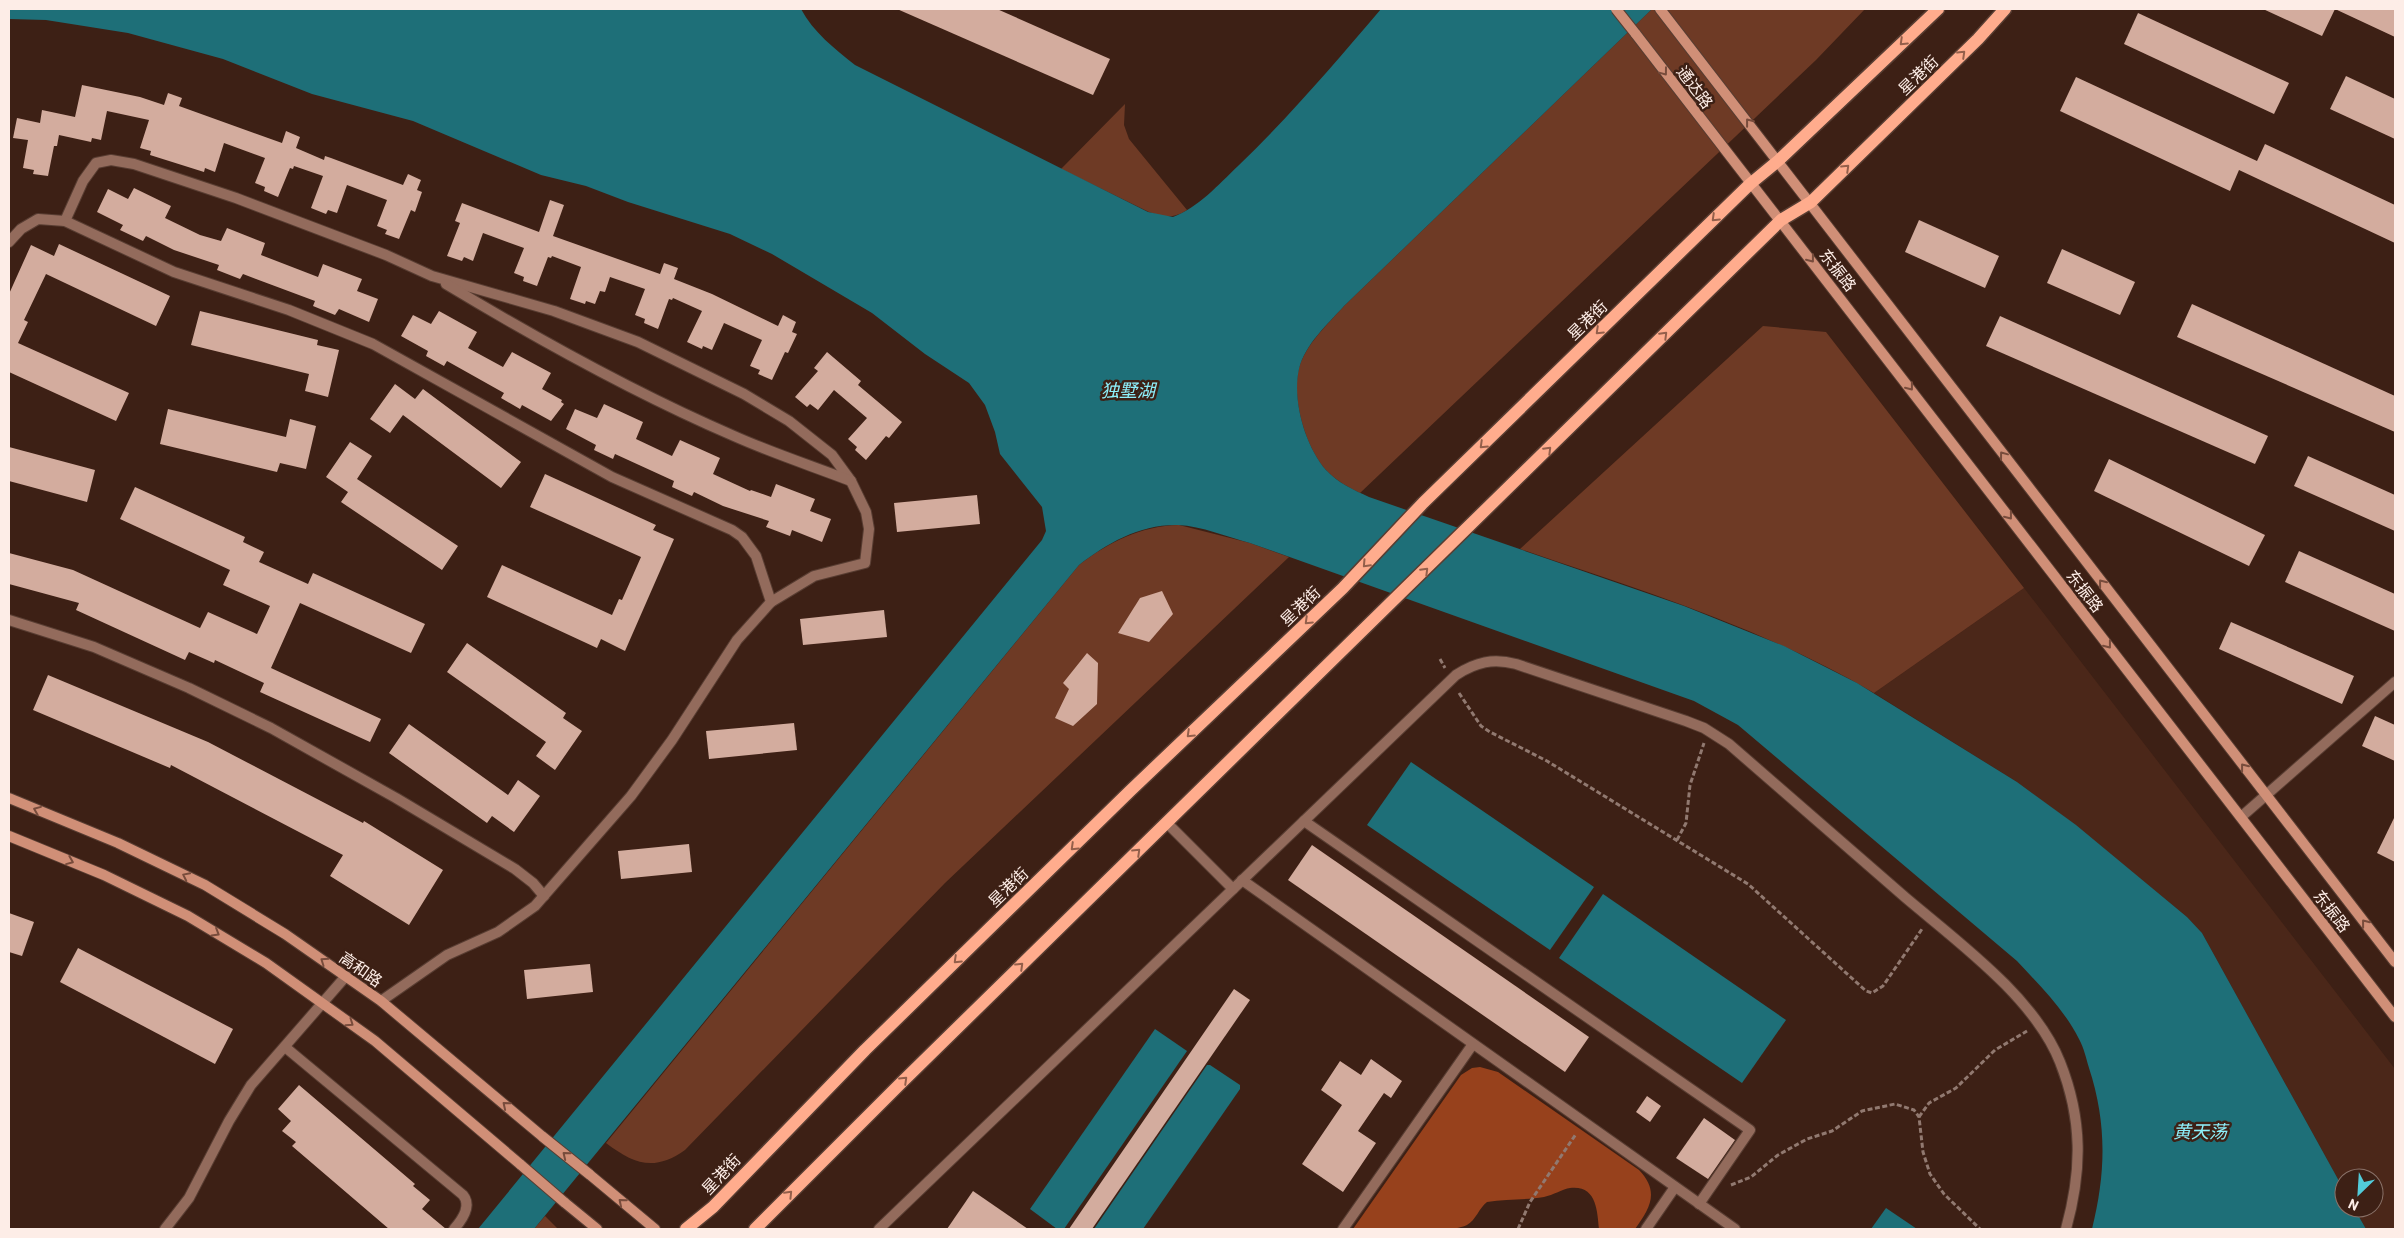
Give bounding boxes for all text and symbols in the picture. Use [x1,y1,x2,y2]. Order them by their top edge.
one-way arrow [1900,36,1909,45]
street label: 星港街 [1894,51,1942,98]
one-way arrow [1956,51,1965,60]
street label: 通达路 [1673,62,1717,112]
one-way arrow [1659,66,1668,75]
one-way arrow [1746,119,1754,128]
one-way arrow [1840,165,1849,174]
one-way arrow [1712,212,1721,221]
street label: 东振路 [1816,245,1861,294]
one-way arrow [1805,253,1814,262]
street label: 星港街 [1563,296,1611,343]
one-way arrow [1596,325,1605,334]
one-way arrow [1658,332,1667,341]
water label: 独墅湖 [1101,379,1158,401]
one-way arrow [1904,381,1912,390]
one-way arrow [1479,439,1488,448]
one-way arrow [1542,446,1551,455]
one-way arrow [2000,451,2009,460]
one-way arrow [2003,510,2012,520]
one-way arrow [1363,558,1372,567]
street label: 东振路 [2063,566,2108,615]
one-way arrow [1419,568,1428,577]
one-way arrow [2099,579,2108,589]
street label: 星港街 [1276,582,1324,629]
one-way arrow [1305,615,1314,624]
one-way arrow [2102,639,2111,649]
one-way arrow [1187,728,1196,737]
one-way arrow [2242,764,2250,773]
one-way arrow [33,805,42,816]
one-way arrow [1070,841,1079,850]
one-way arrow [1131,849,1140,858]
one-way arrow [65,855,74,865]
street label: 星港街 [984,863,1032,910]
one-way arrow [182,872,191,882]
street label: 东振路 [2310,886,2355,935]
one-way arrow [2363,920,2371,929]
one-way arrow [210,927,219,937]
street label: 高和路 [336,947,386,990]
one-way arrow [954,954,963,963]
one-way arrow [320,958,330,967]
one-way arrow [1015,963,1024,972]
one-way arrow [345,1017,354,1026]
one-way arrow [899,1076,908,1085]
one-way arrow [503,1103,512,1111]
water label: 黄天荡 [2173,1120,2230,1142]
street label: 星港街 [697,1150,744,1198]
one-way arrow [563,1153,572,1161]
north arrow [2334,1168,2384,1218]
one-way arrow [783,1191,792,1200]
text: N [2345,1196,2361,1215]
one-way arrow [618,1198,627,1207]

